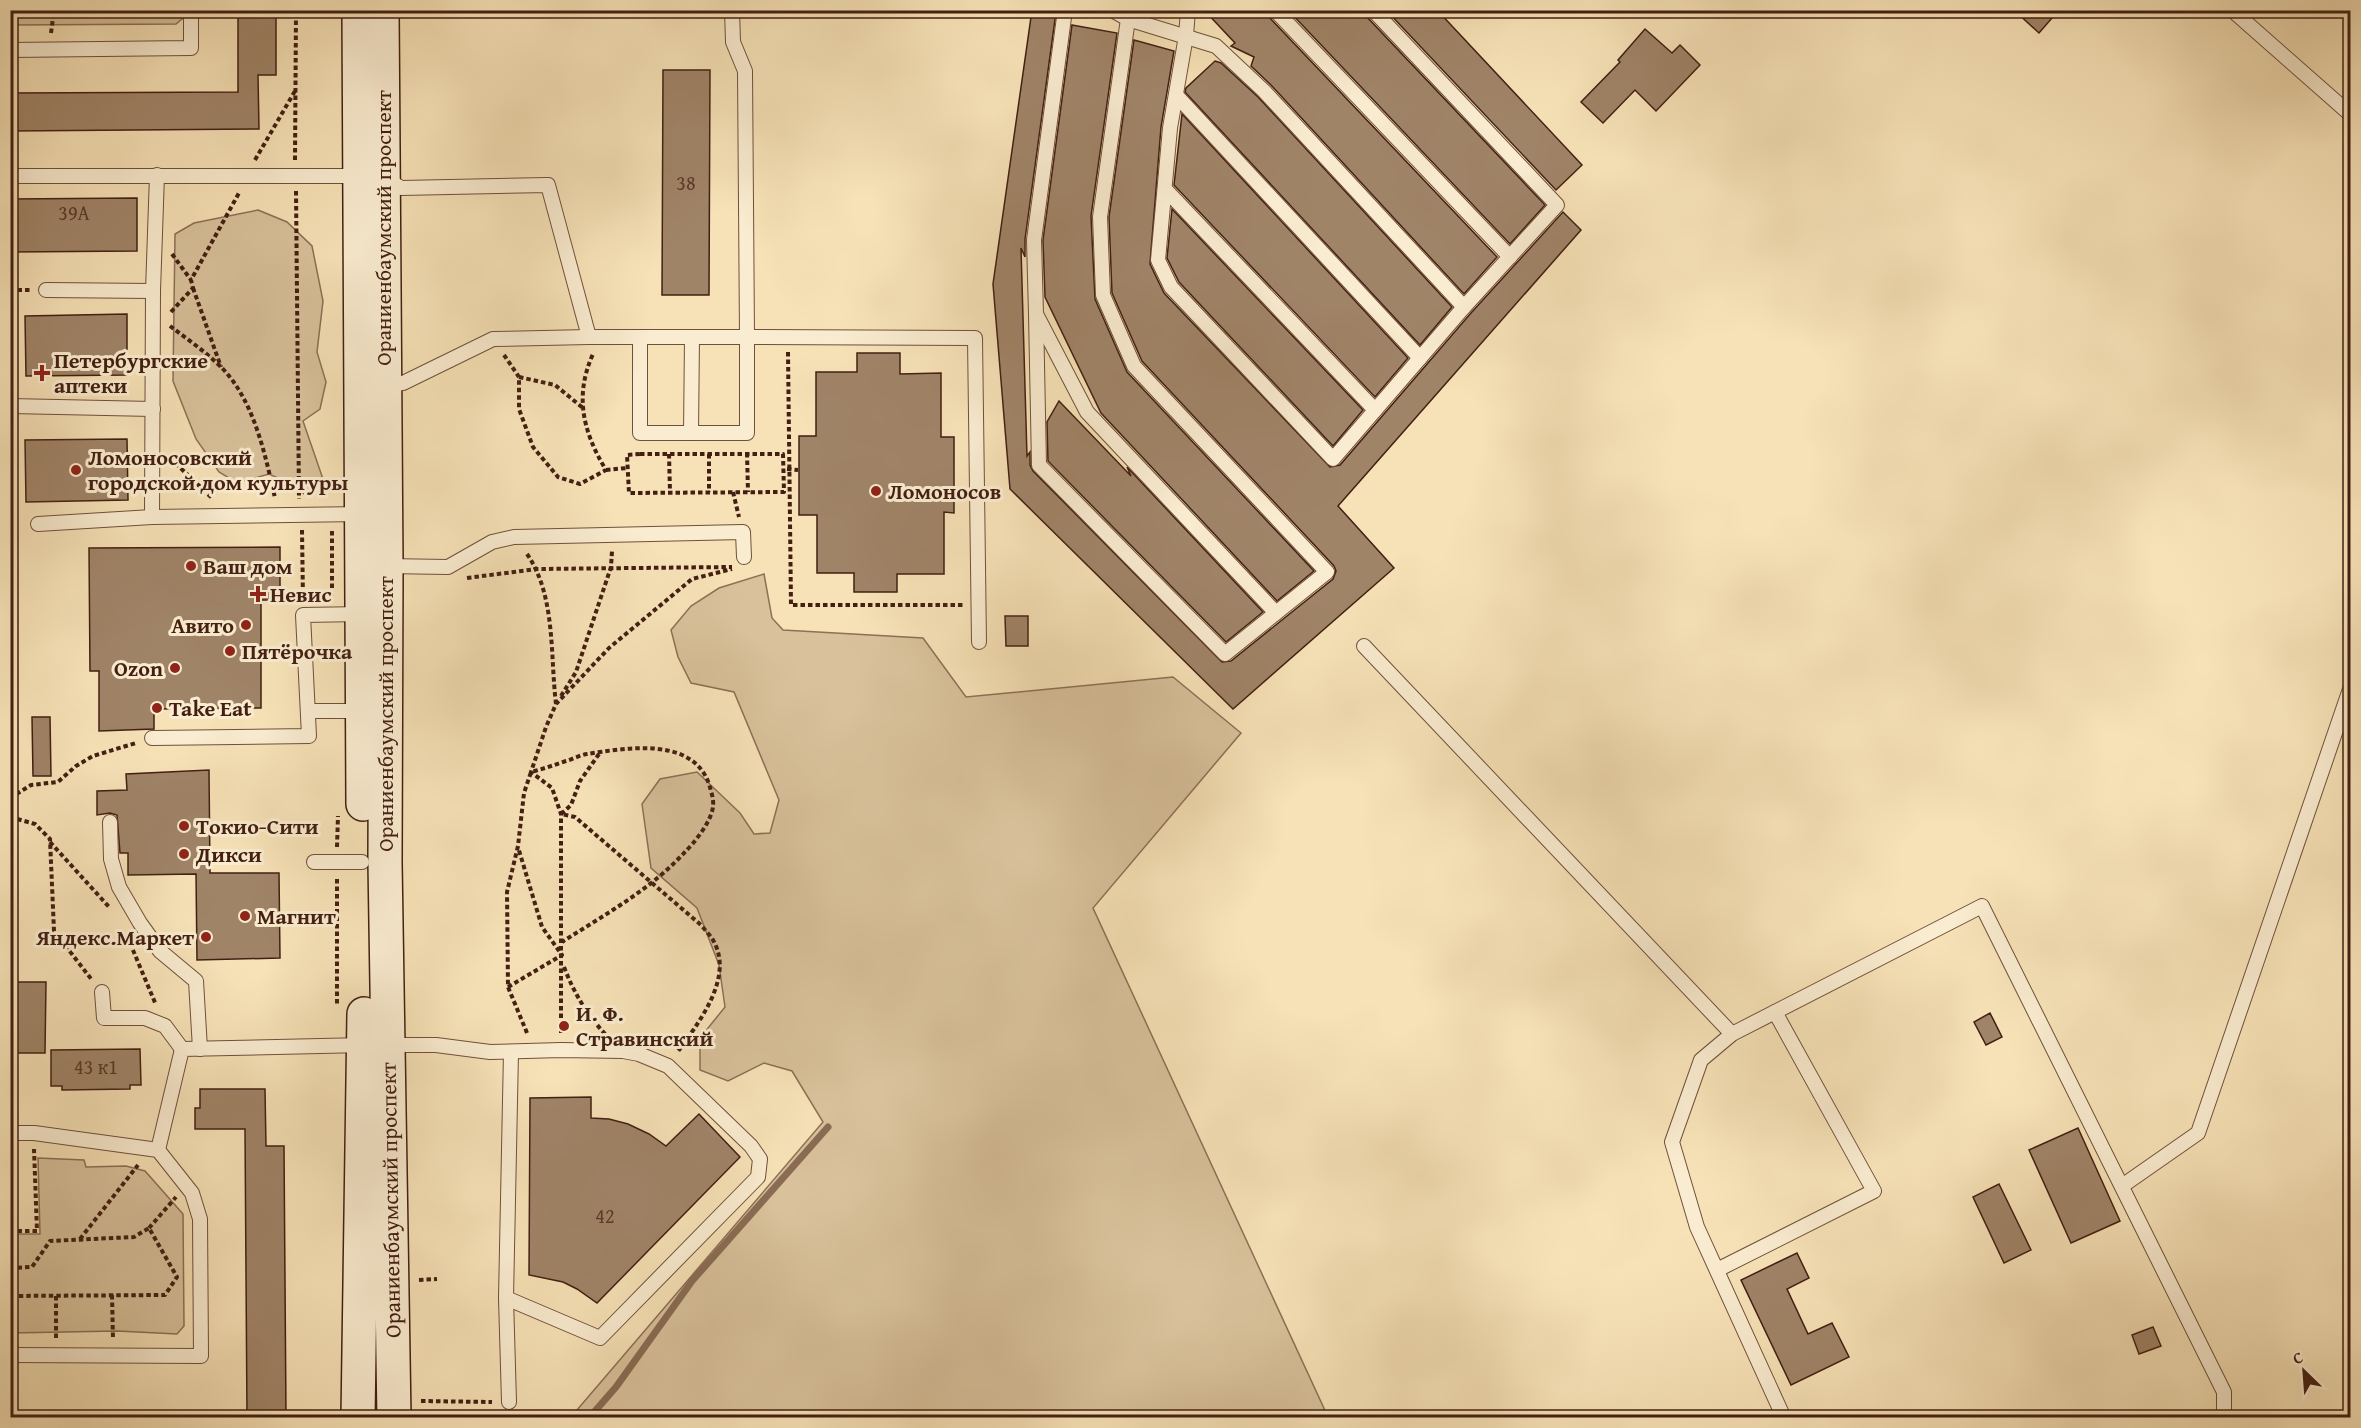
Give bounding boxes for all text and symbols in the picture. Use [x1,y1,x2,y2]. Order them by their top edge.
street label: Ораниенбаумский проспект [367,90,399,366]
house number: 38 [676,168,696,197]
house number: 39А [58,198,90,227]
place label: Петербургские аптеки [54,344,208,401]
marker: Петербургские аптеки [35,366,49,380]
place label: Ломоносовский городской дом культуры [88,441,348,498]
marker: Ломоносовский городской дом культуры [69,463,83,477]
place label: Ломоносов [888,475,1001,507]
marker: Ломоносов [869,484,883,498]
place label: Ваш дом [203,550,292,582]
marker: Ваш дом [184,559,198,573]
street label: Ораниенбаумский проспект [369,576,401,852]
place label: Невис [270,578,332,610]
marker: Невис [251,587,265,601]
place label: Авито [171,609,234,641]
marker: Авито [239,618,253,632]
place label: Пятёрочка [242,635,353,667]
marker: Пятёрочка [223,644,237,658]
place label: Ozon [114,652,163,684]
marker: Ozon [168,661,182,675]
place label: Take Eat [169,692,252,724]
marker: Take Eat [150,701,164,715]
place label: Токио-Сити [196,810,319,842]
marker: Токио-Сити [177,819,191,833]
place label: Дикси [195,838,262,870]
marker: Дикси [177,847,191,861]
place label: Магнит [257,900,336,932]
marker: Магнит [238,909,252,923]
place label: Яндекс.Маркет [35,921,194,953]
marker: Яндекс.Маркет [199,930,213,944]
place label: И. Ф. Стравинский [576,997,713,1054]
marker: И. Ф. Стравинский [557,1019,571,1033]
house number: 43 к1 [74,1052,118,1081]
street label: Ораниенбаумский проспект [372,1062,408,1338]
house number: 42 [595,1201,615,1230]
north arrow [2274,1341,2334,1401]
text: С [2288,1345,2307,1370]

